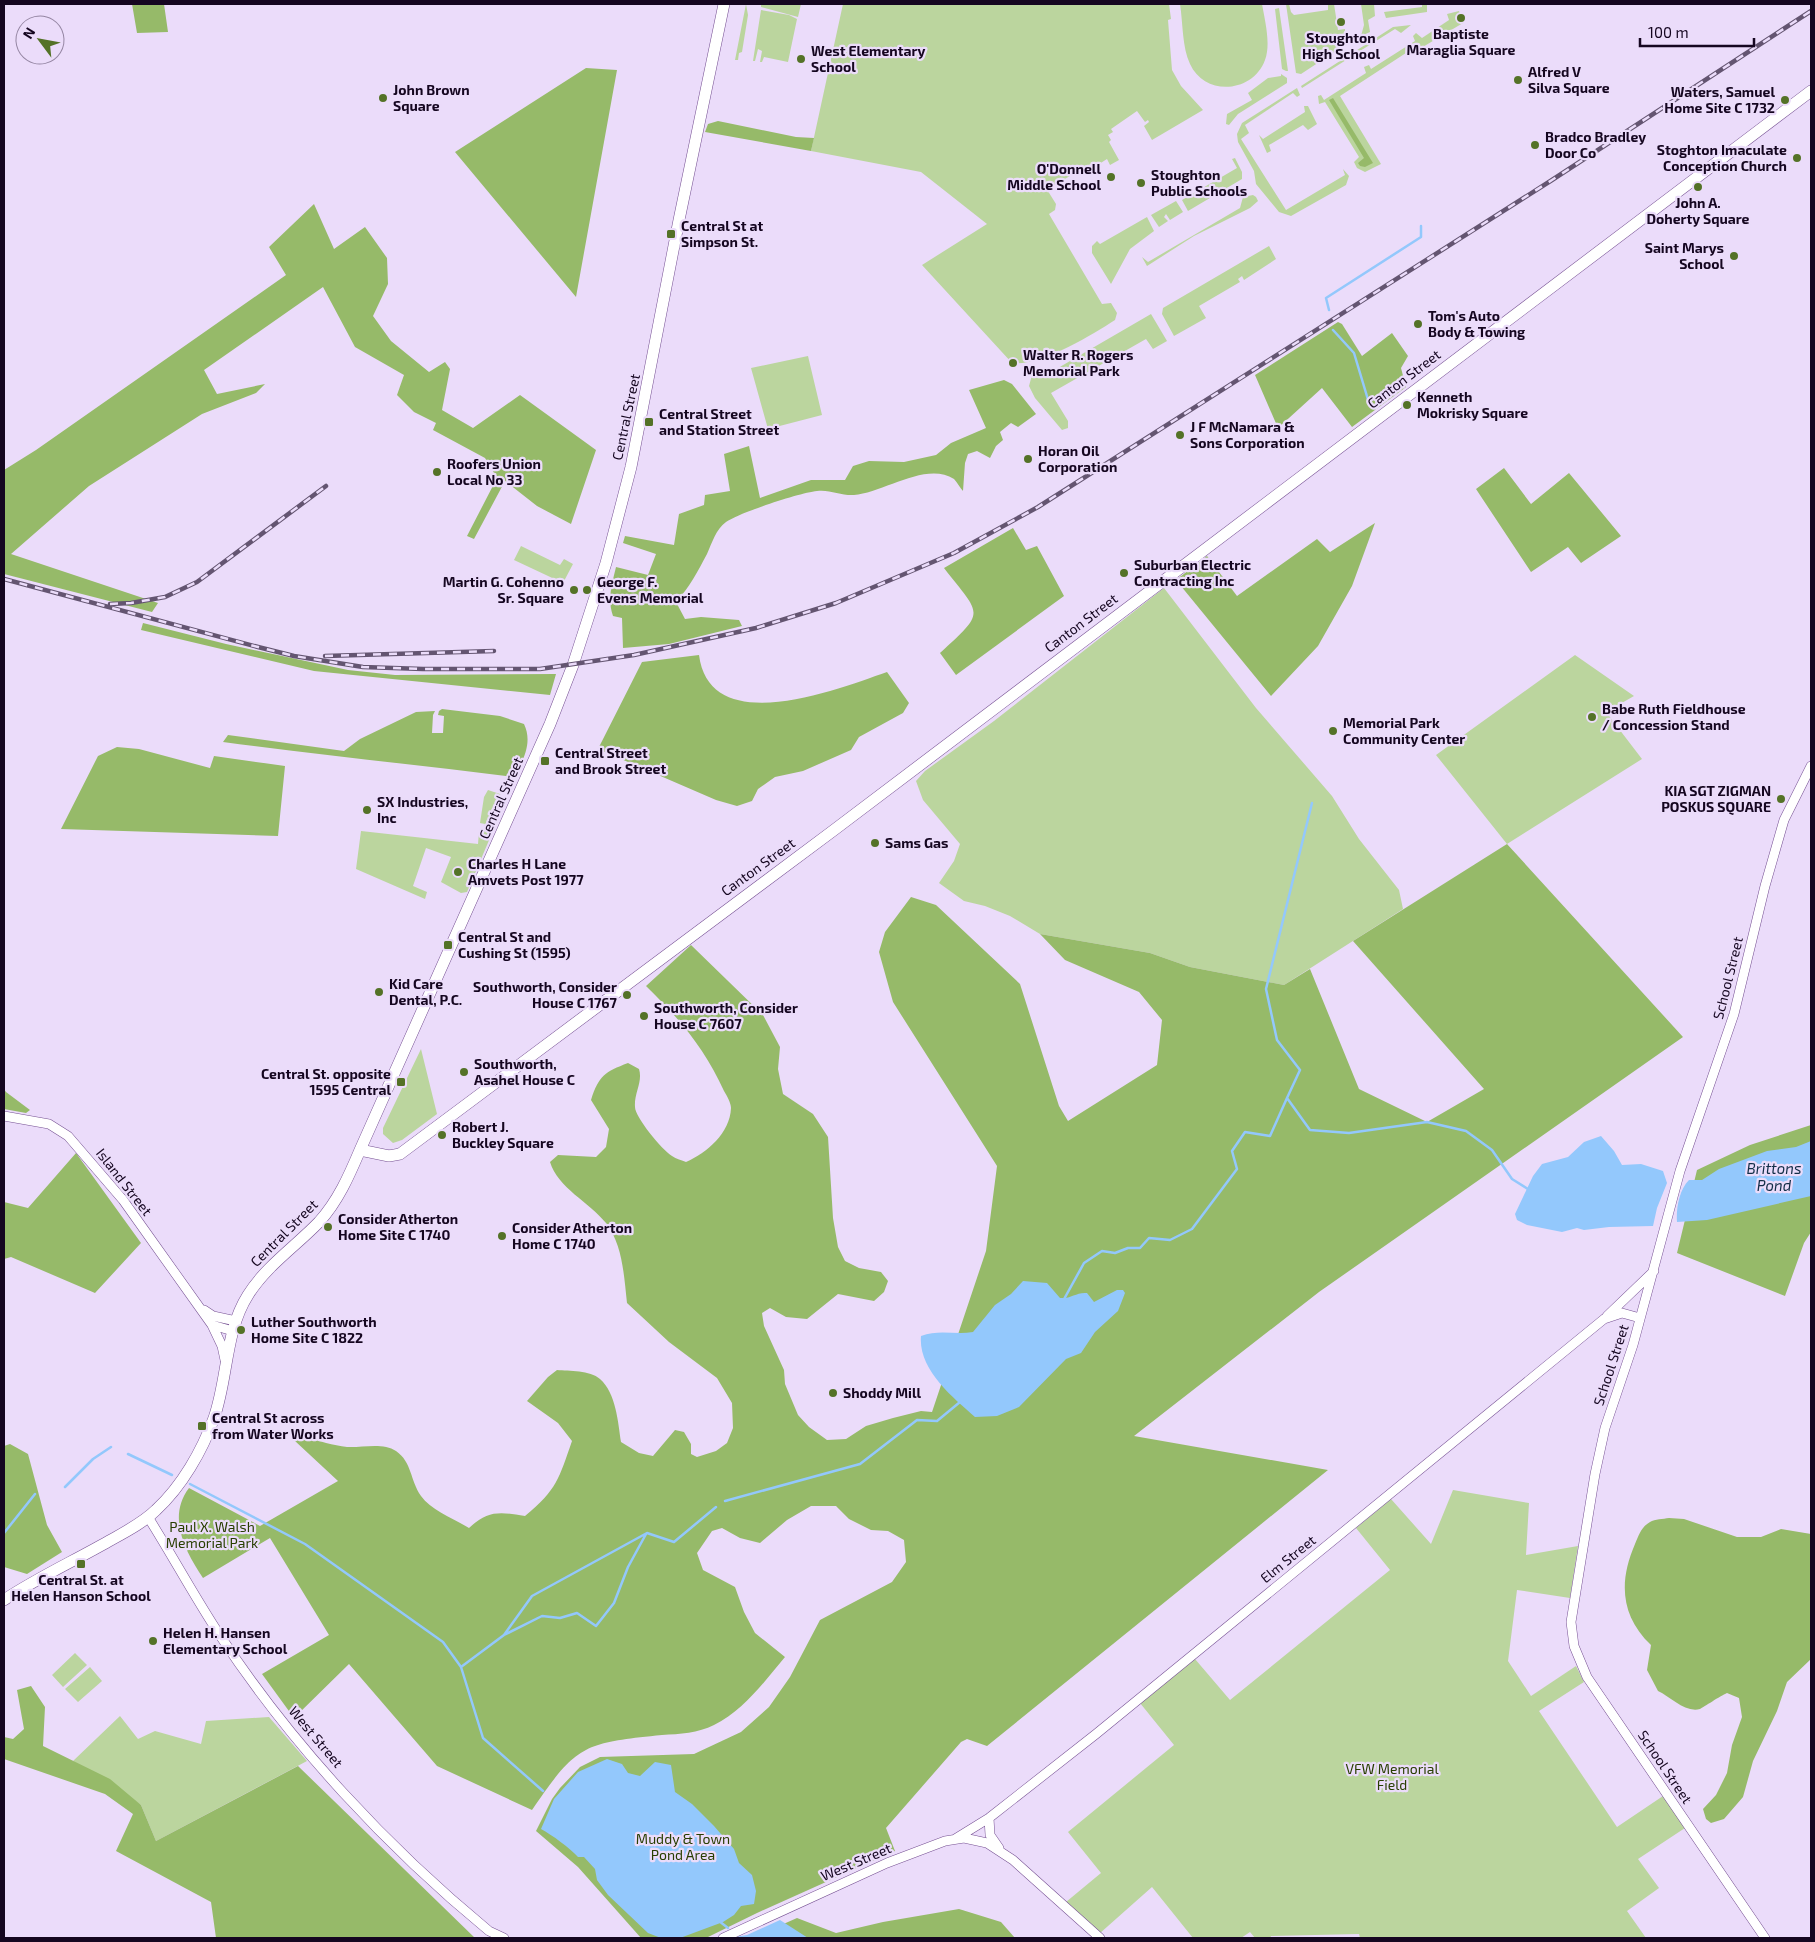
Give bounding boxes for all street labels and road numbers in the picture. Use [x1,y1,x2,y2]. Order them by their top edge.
street label: Canton Street [1364,346,1444,412]
street label: Central Street [608,372,643,462]
street label: Canton Street [1041,590,1121,656]
street label: Central Street [475,754,526,841]
street label: Canton Street [717,834,798,899]
street label: School Street [1709,935,1746,1021]
street label: Island Street [93,1145,156,1219]
street label: Central Street [246,1195,321,1270]
street label: School Street [1589,1322,1632,1408]
street label: Elm Street [1257,1531,1319,1586]
street label: West Street [286,1702,347,1771]
street label: School Street [1635,1727,1696,1807]
street label: West Street [818,1839,894,1884]

